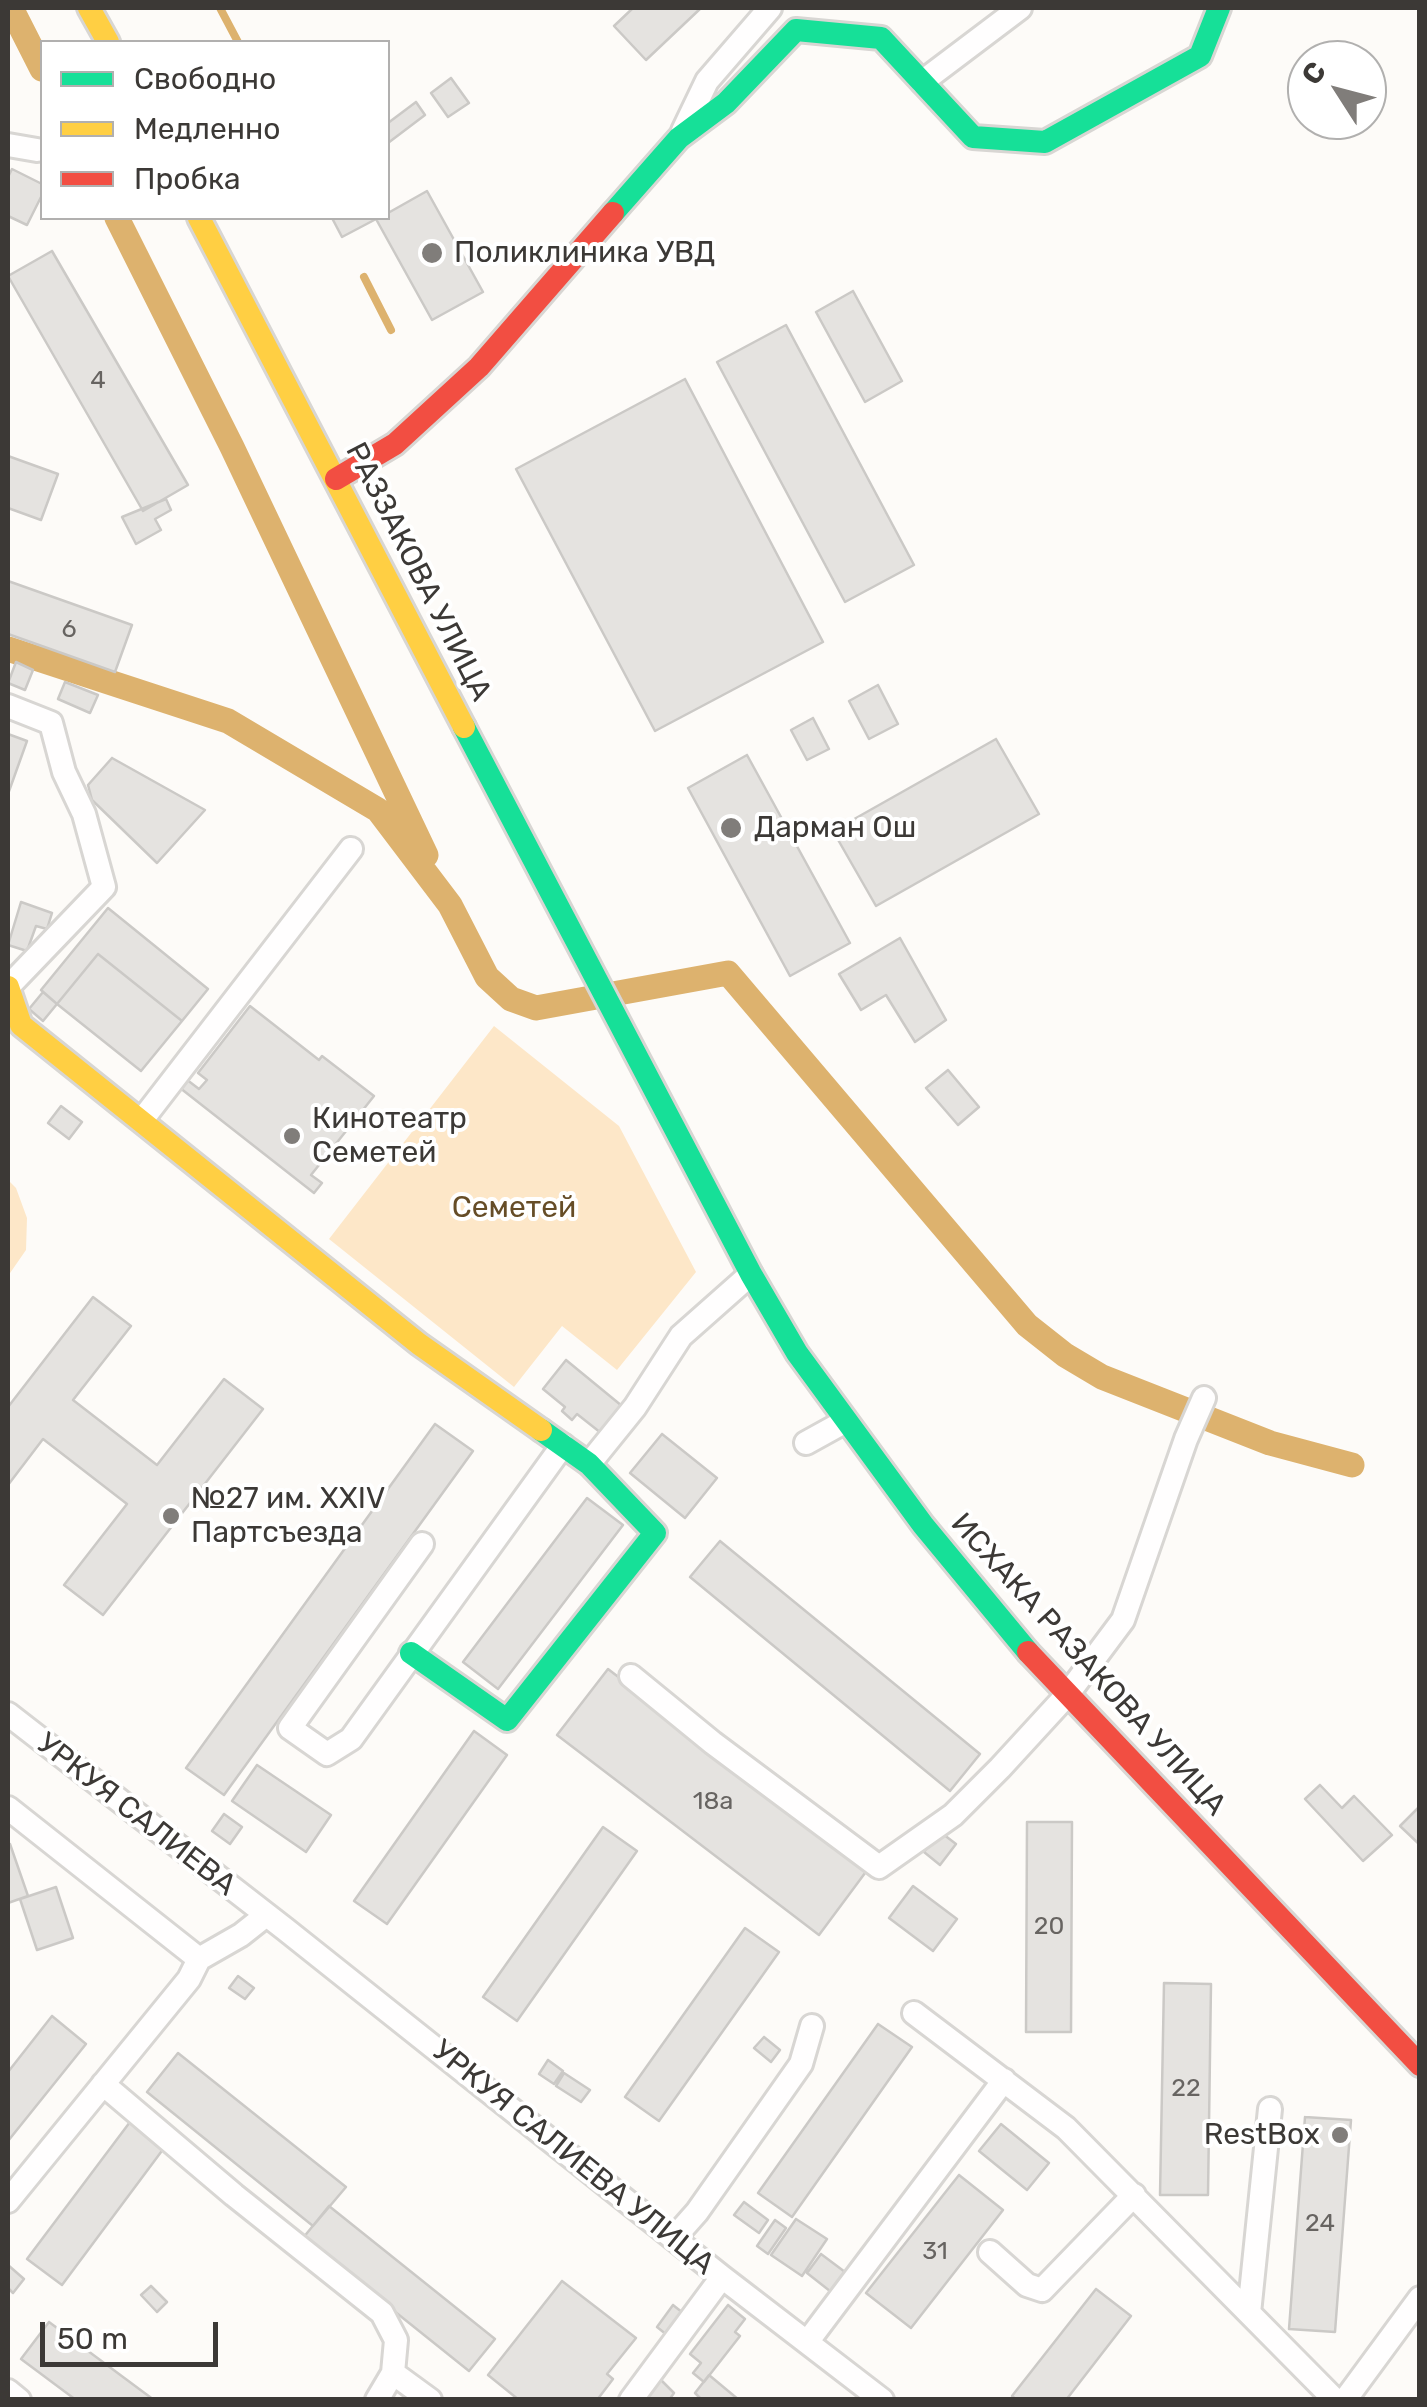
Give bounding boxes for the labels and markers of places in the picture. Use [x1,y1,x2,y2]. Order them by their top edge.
place label: Поликлиника УВД [454,235,715,271]
marker: Поликлиника УВД [419,240,445,266]
place label: Дарман Ош [754,810,916,846]
marker: Дарман Ош [718,815,744,841]
place label: Кинотеатр Семетей [312,1101,467,1172]
marker: Кинотеатр Семетей [281,1125,303,1147]
place label: №27 им. XXIV Партсъезда [191,1481,386,1552]
marker: №27 им. XXIV Партсъезда [160,1505,182,1527]
place label: RestBox [1204,2117,1320,2153]
marker: RestBox [1329,2124,1351,2146]

